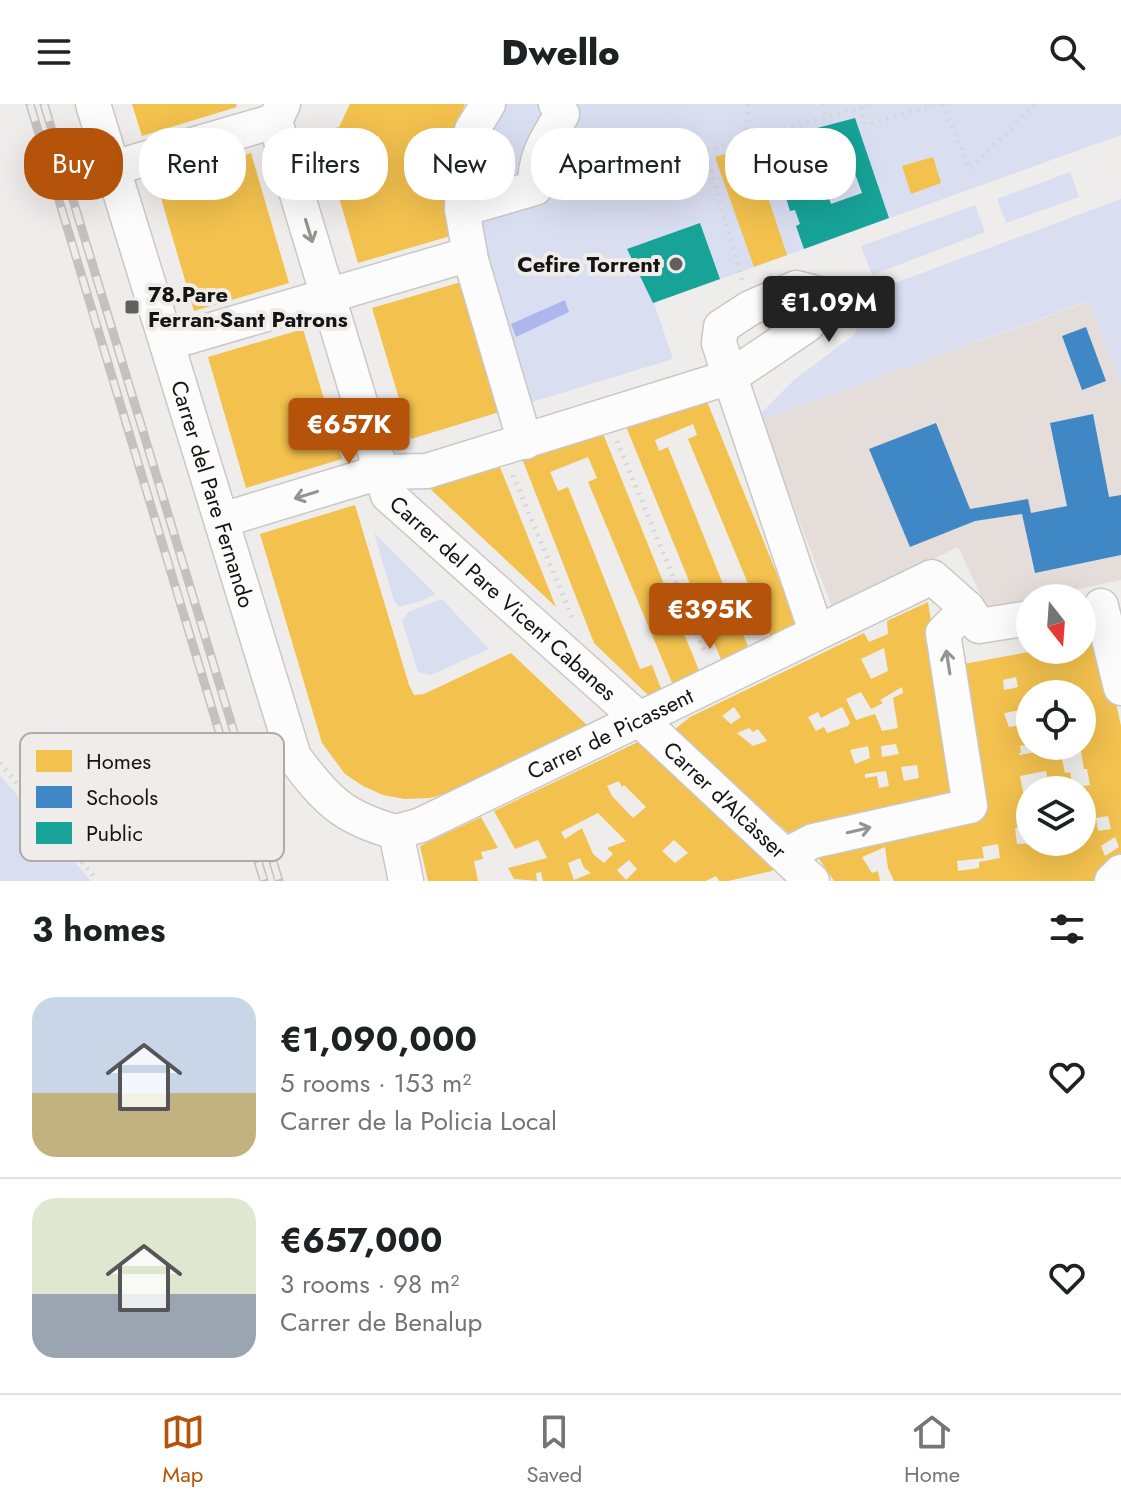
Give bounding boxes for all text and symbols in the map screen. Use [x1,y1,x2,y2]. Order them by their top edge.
text: Dwello [501,26,620,78]
icon: menu [32,30,76,74]
icon: search [1045,30,1089,74]
chip: Buy [24,128,123,200]
chip: Rent [139,128,246,200]
chip: Filters [262,128,388,200]
chip: New [404,128,515,200]
chip: Apartment [531,128,709,200]
chip: House [725,128,856,200]
one-way arrow [302,219,317,244]
place label: Cefire Torrent [517,248,660,280]
marker: Cefire Torrent [667,255,685,273]
pin: €1.09M [764,276,894,344]
place label: 78.Pare Ferran-Sant Patrons [148,278,348,335]
text: €1.09M [781,283,877,321]
marker: 78.Pare Ferran-Sant Patrons [123,298,141,316]
street label: Carrer del Pare Fernando [163,376,263,612]
pin: €657K [293,398,405,466]
text: €657K [306,405,392,443]
one-way arrow [293,488,319,503]
street label: Carrer del Pare Vicent Cabanes [383,488,624,708]
pin: €395K [654,583,766,651]
north arrow [1016,584,1096,664]
map controls [1016,584,1096,856]
text: €395K [667,590,753,628]
one-way arrow [940,650,955,675]
street label: Carrer de Picassent [521,679,699,787]
button: locate [1016,680,1096,760]
legend [20,733,284,861]
street label: Carrer d'Alcàsser [656,734,794,866]
text: Homes [86,745,151,777]
button: layers [1016,776,1096,856]
text: Schools [86,781,158,813]
text: Public [86,817,143,849]
one-way arrow [846,822,872,837]
text: 3 homes [32,905,166,954]
icon: filters [1045,907,1089,951]
text: €1,090,000 [280,1015,477,1064]
icon: home [96,1029,192,1125]
icon: heart [1045,1055,1089,1099]
text: 5 rooms · 153 m² [280,1064,471,1102]
text: Carrer de la Policia Local [280,1102,557,1140]
text: €657,000 [280,1216,443,1265]
icon: home [96,1230,192,1326]
icon: heart [1045,1256,1089,1300]
text: 3 rooms · 98 m² [280,1265,459,1303]
text: Carrer de Benalup [280,1303,482,1341]
tab: Map [161,1410,205,1490]
tab: Saved [527,1410,582,1490]
tab: Home [904,1410,960,1490]

